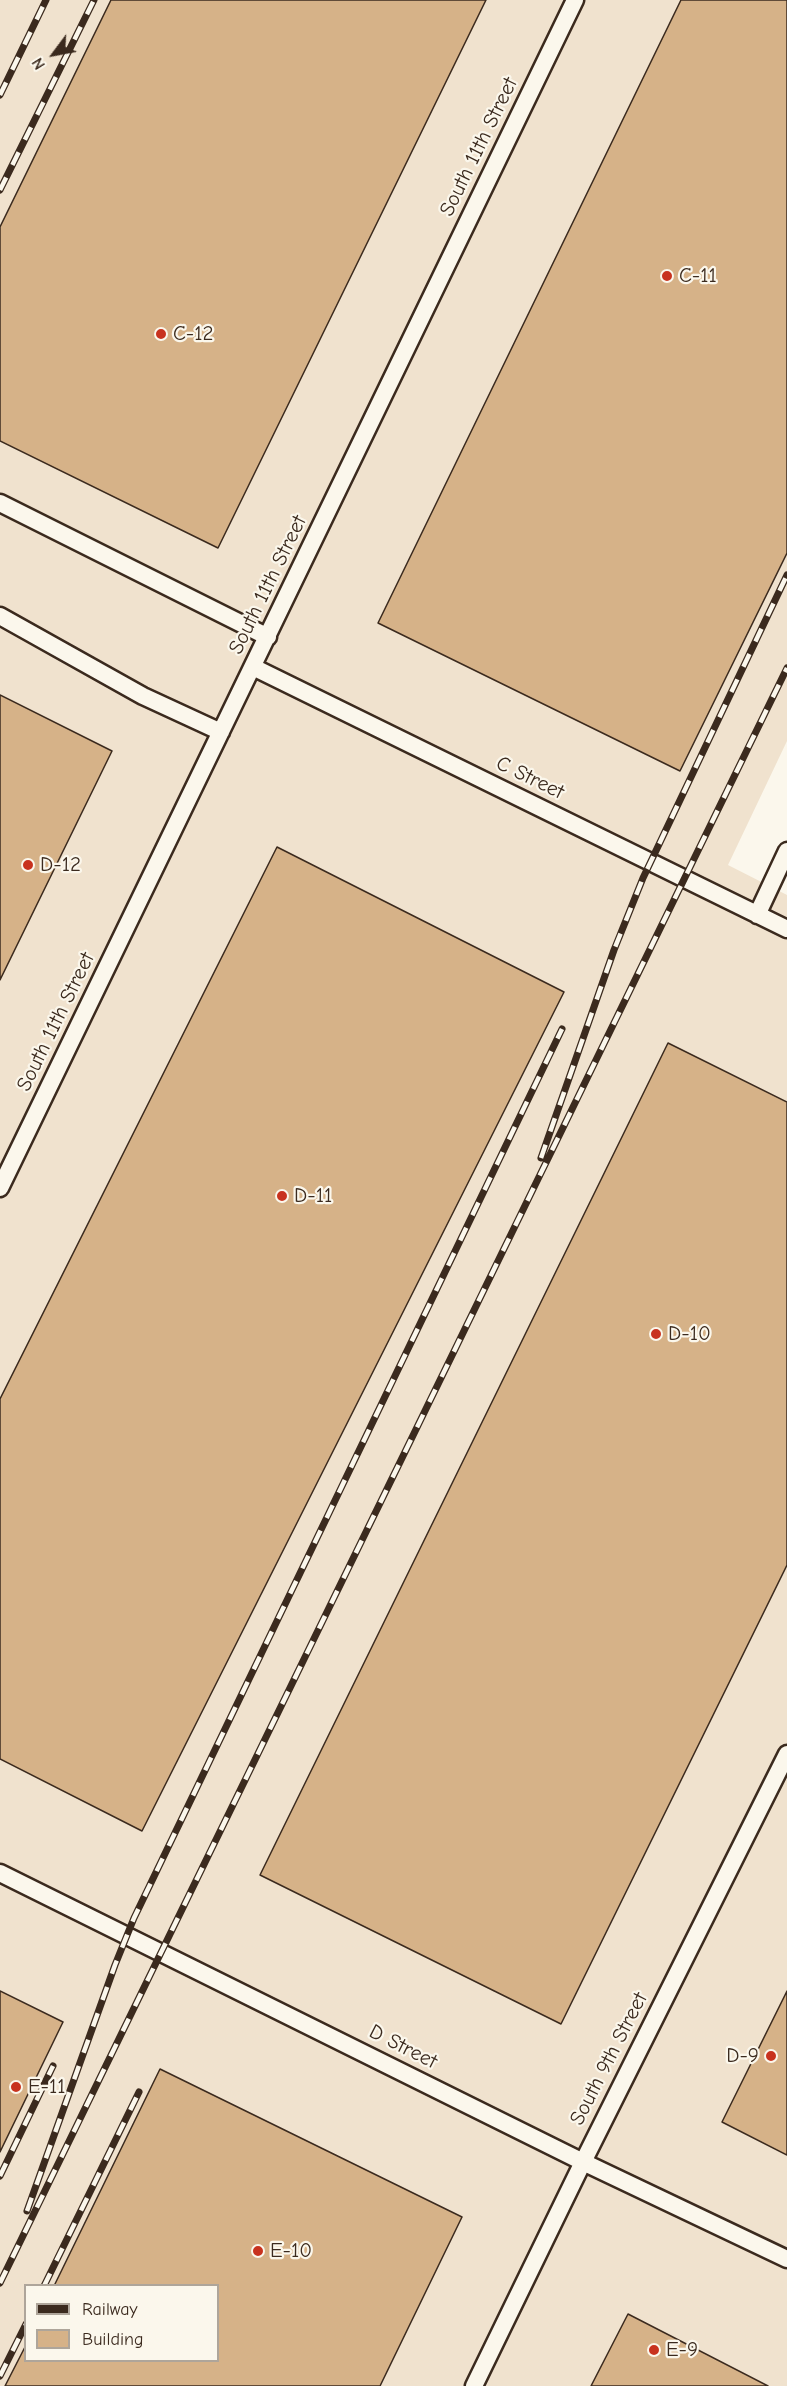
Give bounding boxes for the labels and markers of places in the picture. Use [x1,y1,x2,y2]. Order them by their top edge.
place label: C-11 [679,263,717,289]
marker: C-11 [660,269,674,283]
place label: C-12 [173,321,214,347]
marker: C-12 [154,327,168,341]
place label: D-12 [40,852,81,878]
marker: D-12 [21,858,35,872]
place label: D-11 [294,1183,332,1209]
marker: D-11 [275,1189,289,1203]
place label: D-10 [668,1321,711,1347]
marker: D-10 [649,1327,663,1341]
place label: D-9 [726,2043,759,2069]
marker: D-9 [764,2049,778,2063]
place label: E-11 [28,2074,66,2100]
marker: E-11 [9,2080,23,2094]
place label: E-10 [270,2238,312,2264]
marker: E-10 [251,2244,265,2258]
place label: E-9 [666,2337,698,2363]
marker: E-9 [647,2343,661,2357]

